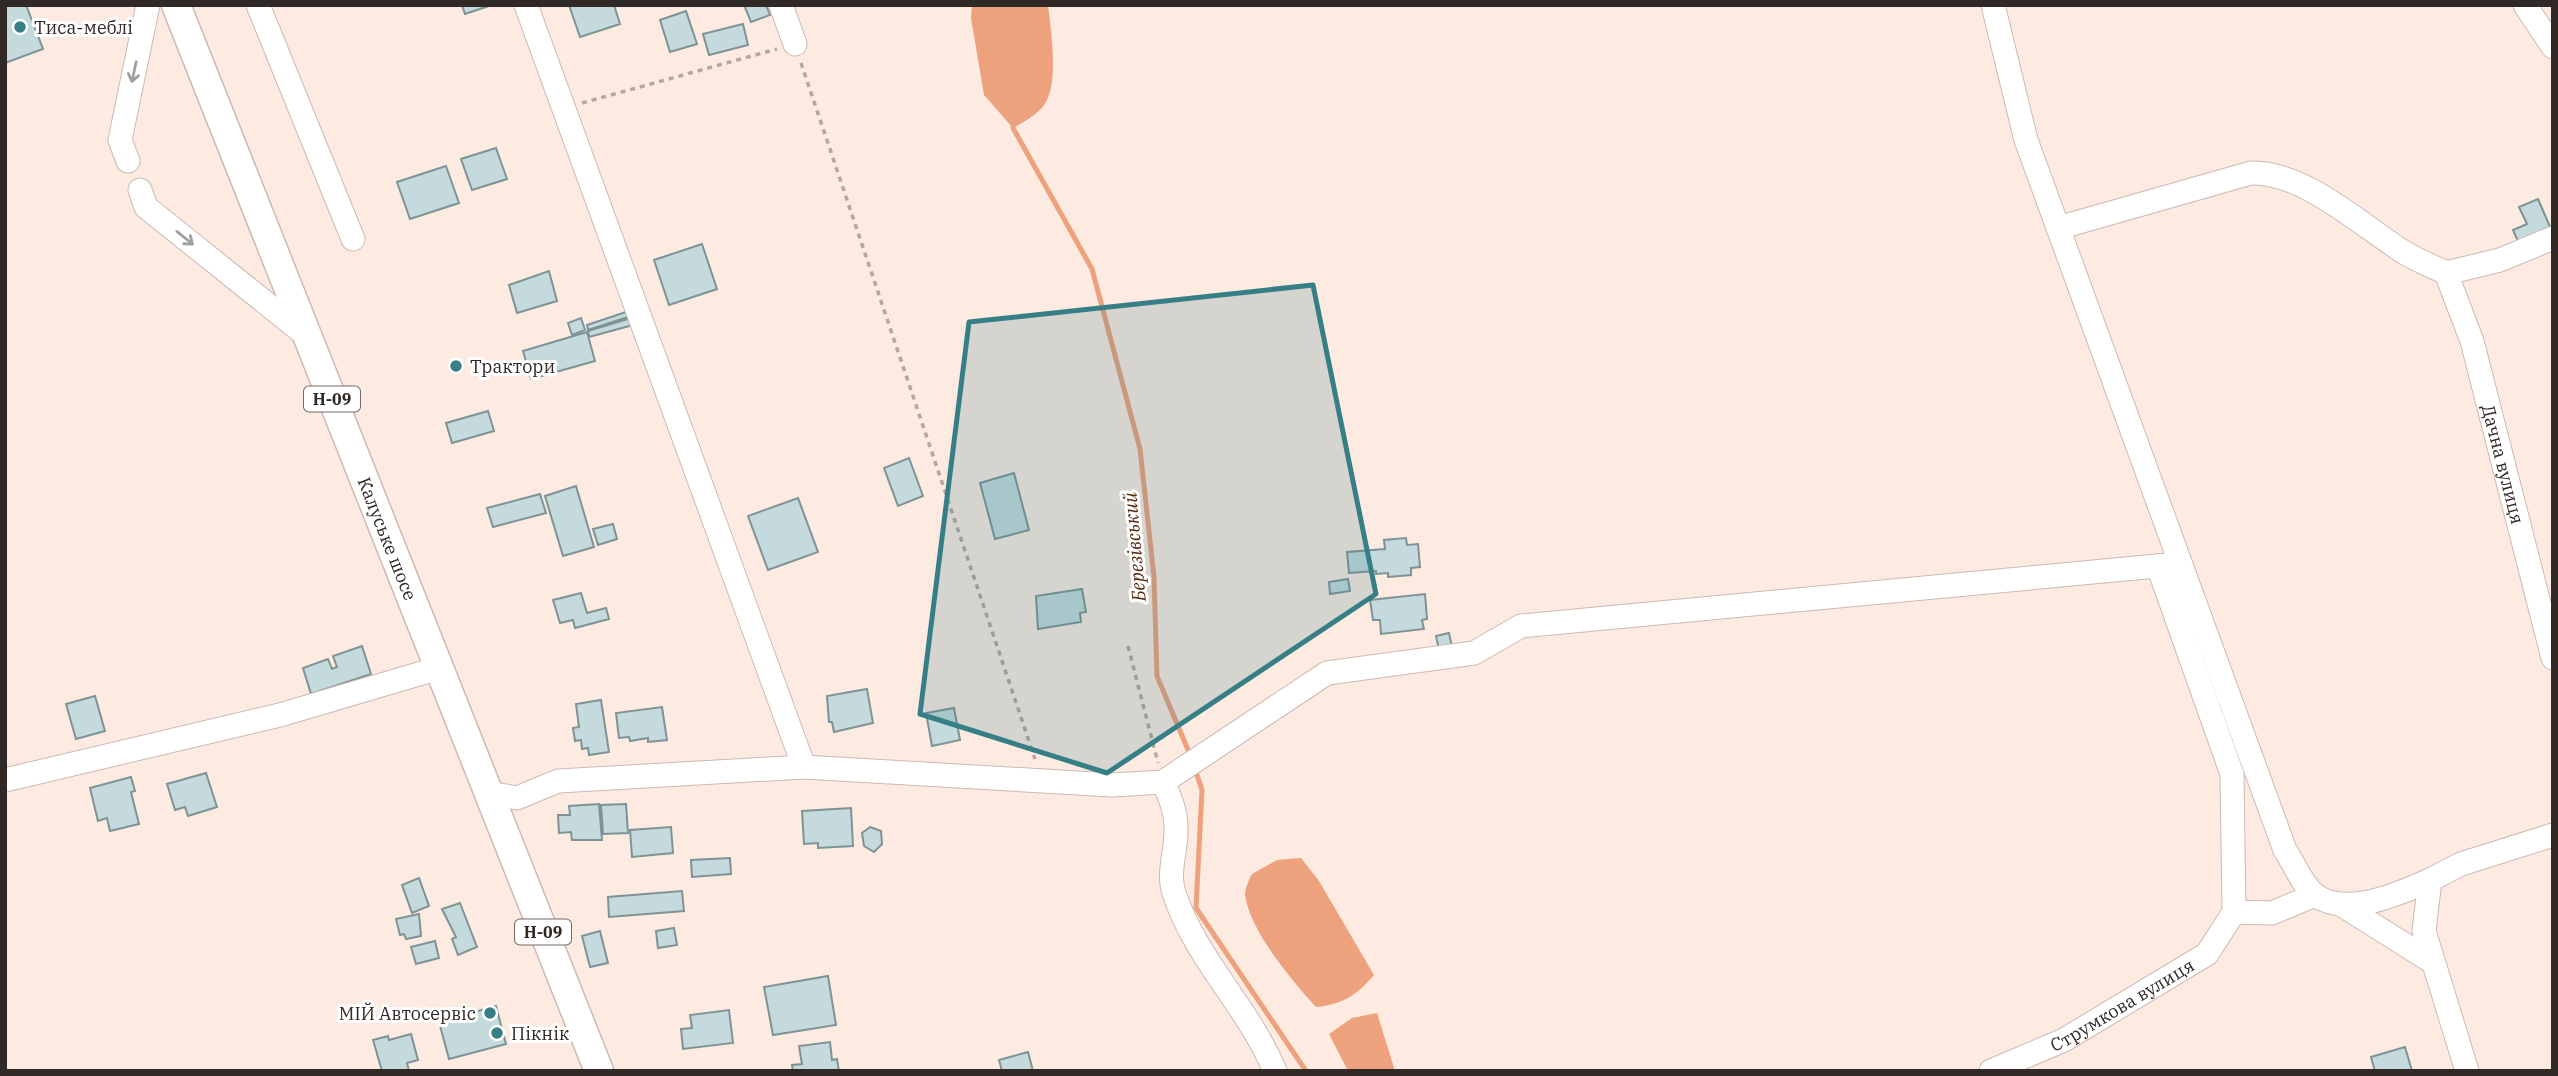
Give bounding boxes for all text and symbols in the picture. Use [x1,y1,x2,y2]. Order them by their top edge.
place label: Тиса-меблі [34,16,133,39]
marker: Тиса-меблі [12,19,28,35]
one-way arrow [127,60,141,83]
one-way arrow [176,231,194,246]
place label: Трактори [470,355,555,378]
marker: Трактори [448,358,464,374]
road number: Н-09 [304,386,360,412]
street label: Дачна вулиця [2477,402,2530,527]
street label: Калуське шосе [353,474,422,603]
water label: Березівський [1117,491,1151,604]
road number: Н-09 [515,920,571,944]
street label: Струмкова вулиця [2046,953,2198,1056]
place label: МІЙ Автосервіс [339,1002,476,1025]
marker: МІЙ Автосервіс [482,1005,498,1021]
place label: Пікнік [511,1022,570,1045]
marker: Пікнік [489,1025,505,1041]

